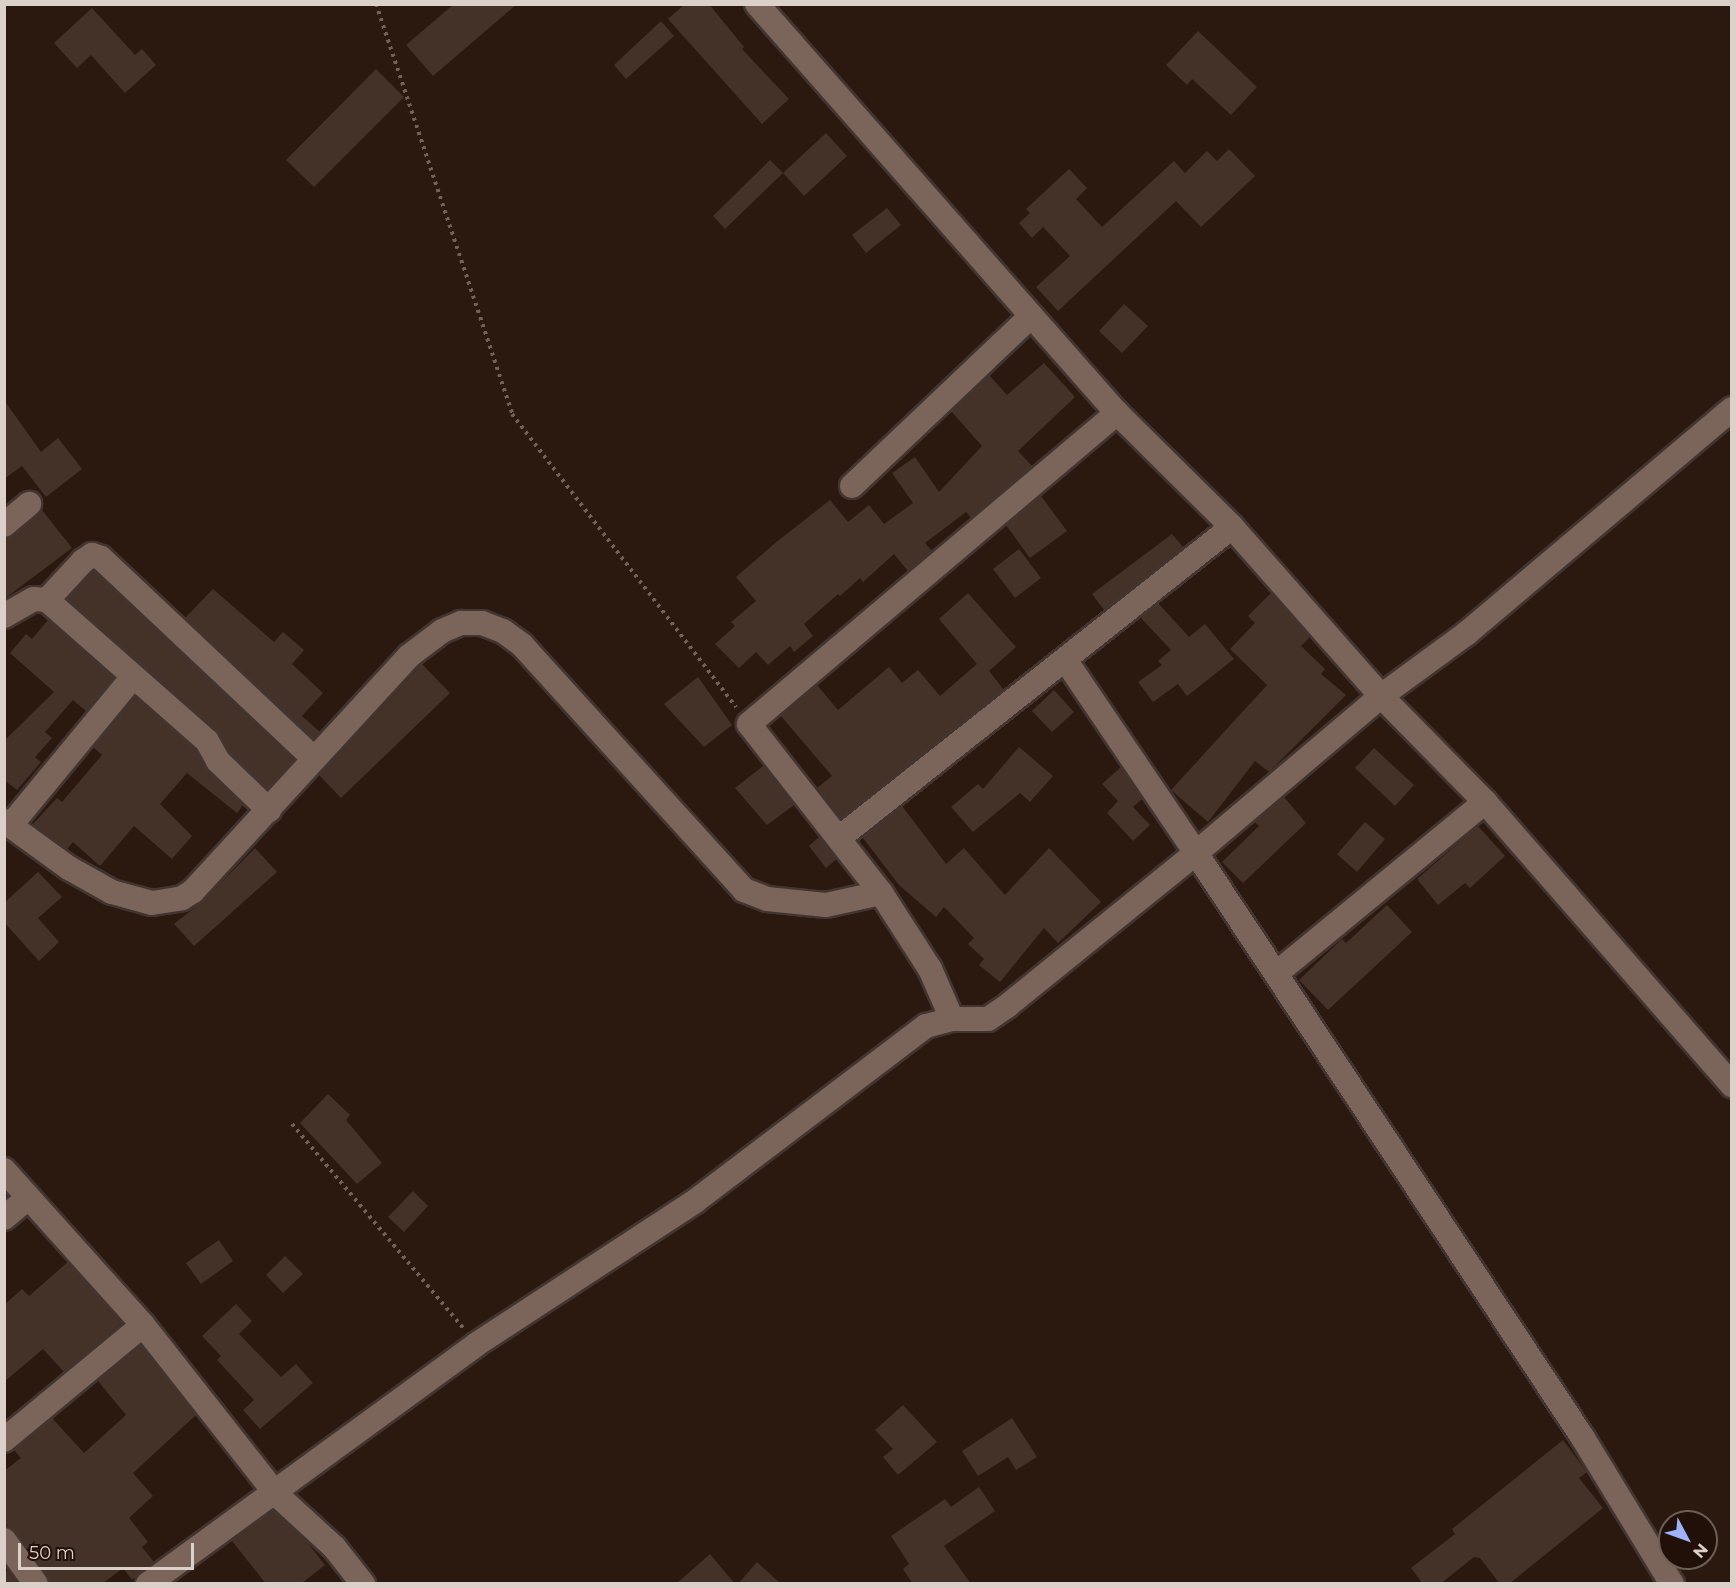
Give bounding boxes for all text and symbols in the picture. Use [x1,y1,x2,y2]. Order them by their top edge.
north arrow [1658,1510,1718,1570]
scale bar [21,1531,196,1569]
text: N [1689,1540,1712,1562]
text: 50 m [29,1542,75,1564]

